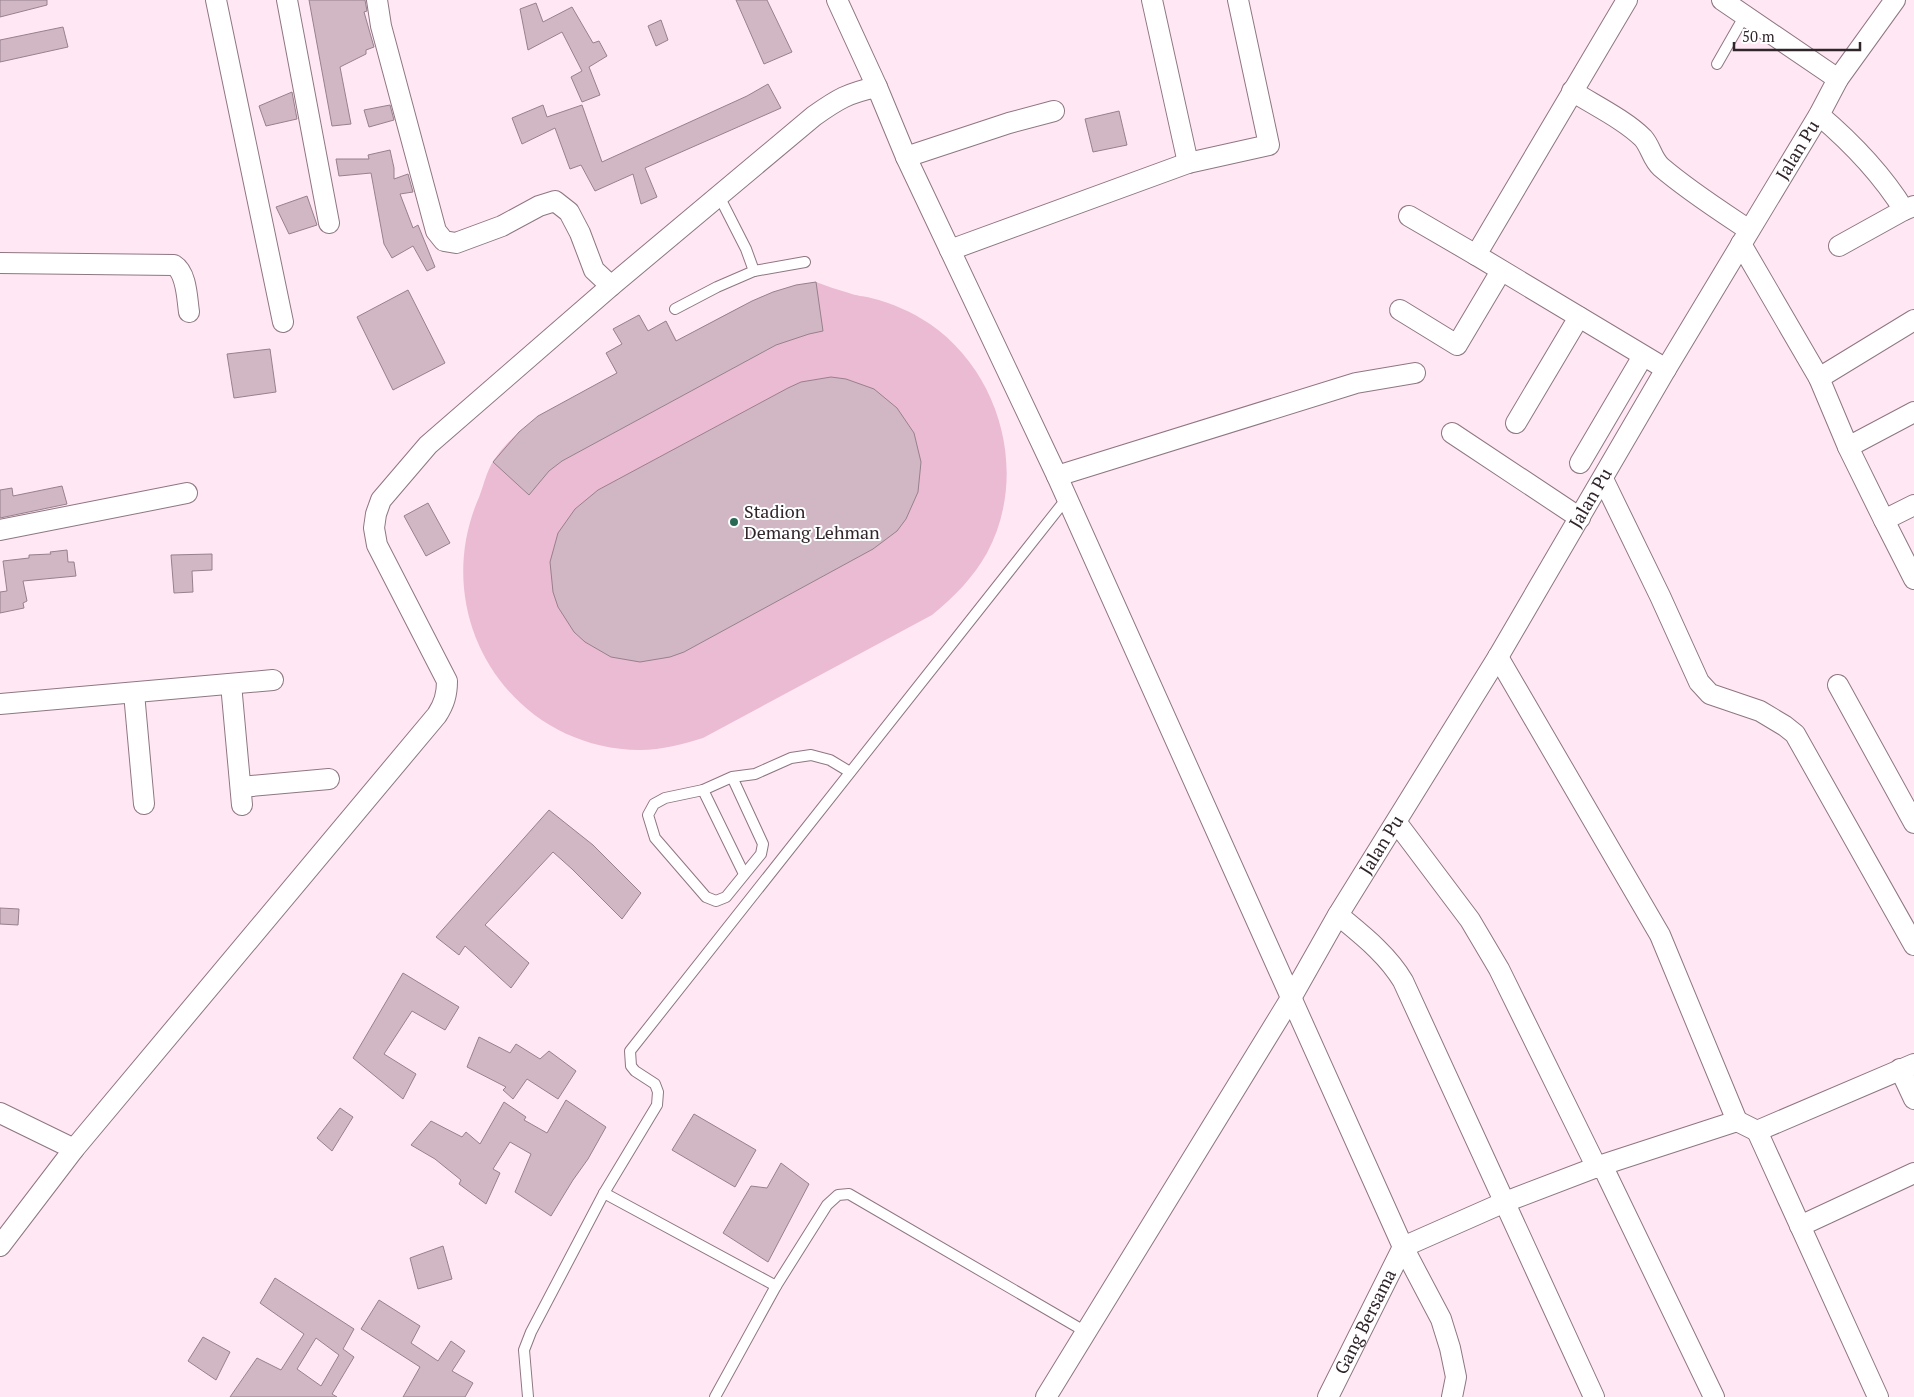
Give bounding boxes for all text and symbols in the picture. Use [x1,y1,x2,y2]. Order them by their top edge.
scale bar [1734,20,1860,52]
text: 50 m [1742,26,1775,46]
street label: Jalan Pu [1770,115,1824,184]
street label: Jalan Pu [1563,463,1617,532]
place label: Stadion Demang Lehman [744,499,880,544]
marker: Stadion Demang Lehman [728,516,740,528]
street label: Jalan Pu [1353,810,1408,879]
street label: Gang Bersama [1328,1265,1401,1378]

